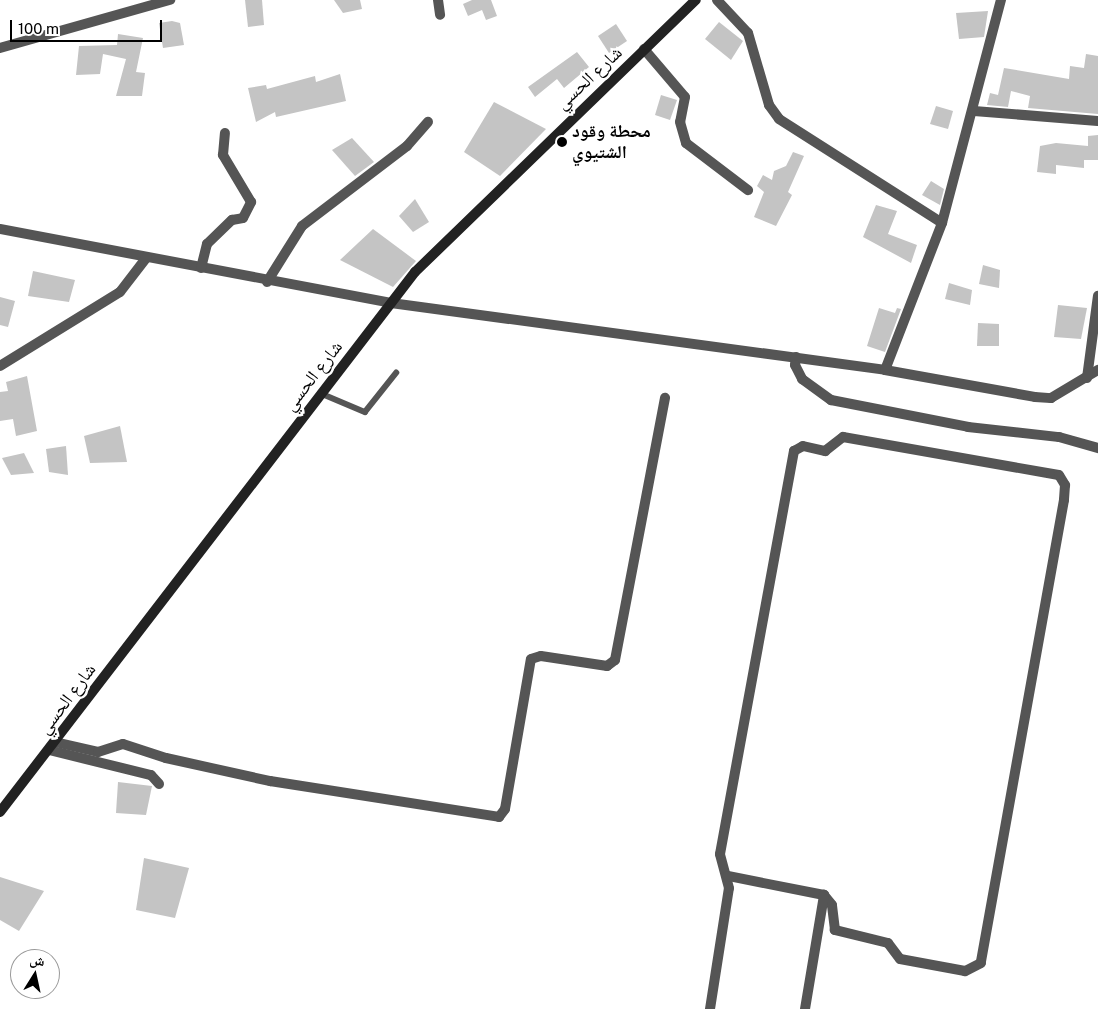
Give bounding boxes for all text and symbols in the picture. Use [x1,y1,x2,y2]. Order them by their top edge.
scale bar [12,10,165,42]
text: 100 m [18,20,59,37]
street label: شارع الحسي [551,42,627,114]
place label: محطة وقود الشتيوي [572,121,651,163]
marker: محطة وقود الشتيوي [556,136,568,148]
street label: شارع الحسي [279,337,347,415]
street label: شارع الحسي [33,659,101,739]
north arrow [10,949,60,999]
text: ش [29,951,46,969]

